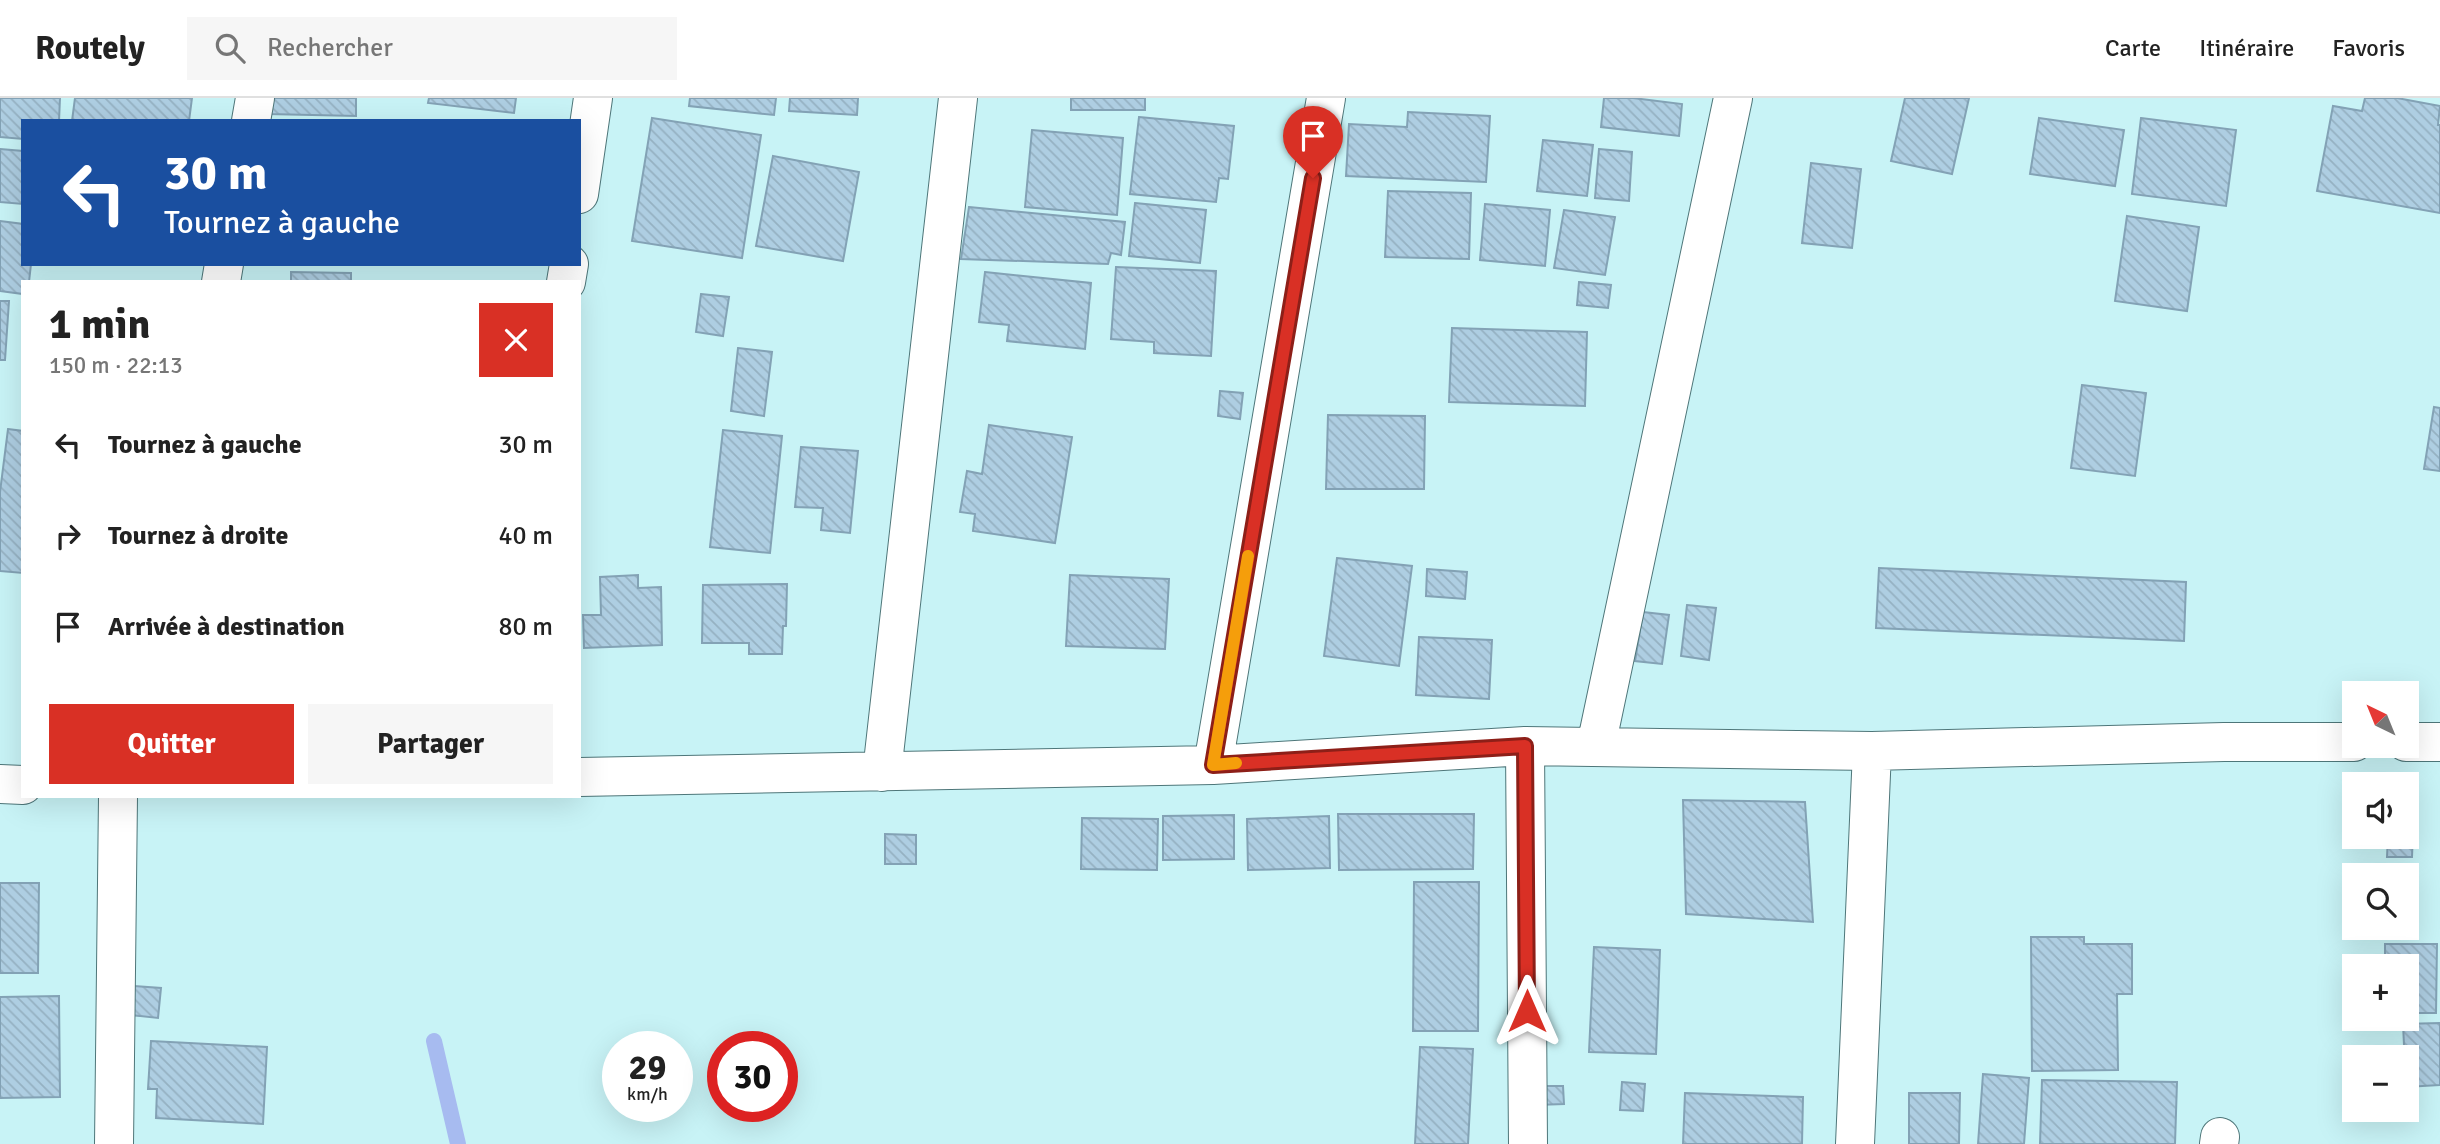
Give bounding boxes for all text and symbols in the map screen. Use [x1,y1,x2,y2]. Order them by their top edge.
search box [187,17,677,80]
text: Routely [35,28,145,69]
icon: search [211,29,249,67]
text: Rechercher [267,32,393,64]
text: Carte [2105,33,2161,63]
text: Itinéraire [2199,33,2294,63]
text: Favoris [2332,33,2405,63]
pin [1283,106,1343,178]
icon: arrive [1294,117,1332,155]
text: 30 m [164,143,267,203]
icon: left [49,147,140,238]
text: Tournez à gauche [164,203,400,242]
text: 1 min [49,299,150,350]
button: close [479,303,553,377]
text: 150 m · 22:13 [49,351,183,380]
icon: left [49,426,87,464]
text: Tournez à gauche [108,429,302,461]
text: 30 m [498,429,553,461]
icon: right [49,517,87,555]
text: Tournez à droite [108,520,288,552]
text: 40 m [498,520,553,552]
icon: arrive [49,608,87,646]
text: Arrivée à destination [108,611,345,643]
text: 80 m [498,611,553,643]
north arrow [2342,681,2418,758]
map controls [2342,681,2419,1122]
button: Quitter [49,704,294,784]
button: Partager [308,704,553,784]
button: sound [2342,772,2419,849]
button: search [2342,863,2419,940]
button: + [2342,954,2419,1031]
position arrow [1490,974,1564,1048]
speed limit sign: 30 [707,1031,798,1122]
button: − [2342,1045,2419,1122]
text: 29 [629,1046,666,1089]
text: km/h [627,1083,668,1105]

